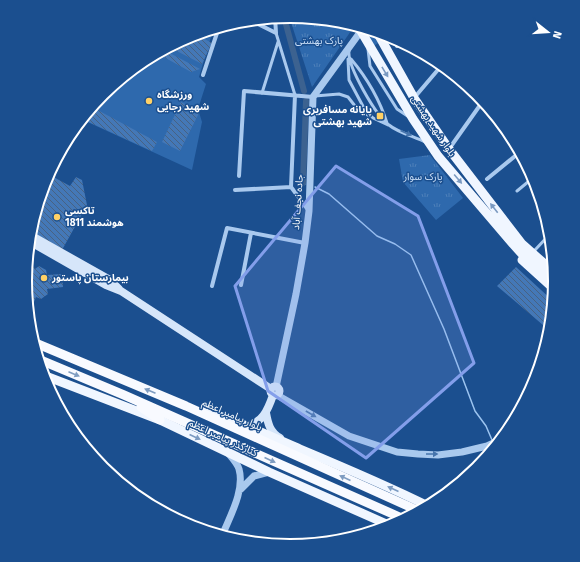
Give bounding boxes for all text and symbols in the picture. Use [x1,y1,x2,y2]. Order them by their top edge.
north arrow [528,12,568,52]
text: N [550,29,564,40]
park label: پارک بهشتی [295,35,343,47]
one-way arrow [381,67,389,77]
place label: ورزشگاه شهید رجایی [157,89,209,113]
street label: بلوار شهید بهشتی [408,93,458,159]
marker: ورزشگاه شهید رجایی [144,96,154,106]
place label: پایانه مسافربری شهید بهشتی [303,104,372,128]
marker: پایانه مسافربری شهید بهشتی [375,111,385,121]
one-way arrow [400,130,411,136]
park label: پارک سوار [402,171,443,183]
street label: جاده نجف آباد [290,174,306,230]
one-way arrow [453,174,462,185]
one-way arrow [490,202,498,213]
place label: تاکسی هوشمند 1811 [65,205,124,229]
marker: تاکسی هوشمند 1811 [52,212,62,222]
place label: بیمارستان پاستور [51,272,129,285]
marker: بیمارستان پاستور [39,273,49,283]
one-way arrow [68,371,80,377]
one-way arrow [144,388,155,394]
street label: بلوار پیامبر اعظم [200,396,264,435]
one-way arrow [305,411,317,418]
street label: کنارگذر پیامبر اعظم [186,417,260,460]
one-way arrow [189,434,201,440]
one-way arrow [426,451,439,457]
one-way arrow [264,457,276,463]
one-way arrow [340,475,351,481]
one-way arrow [388,486,399,492]

